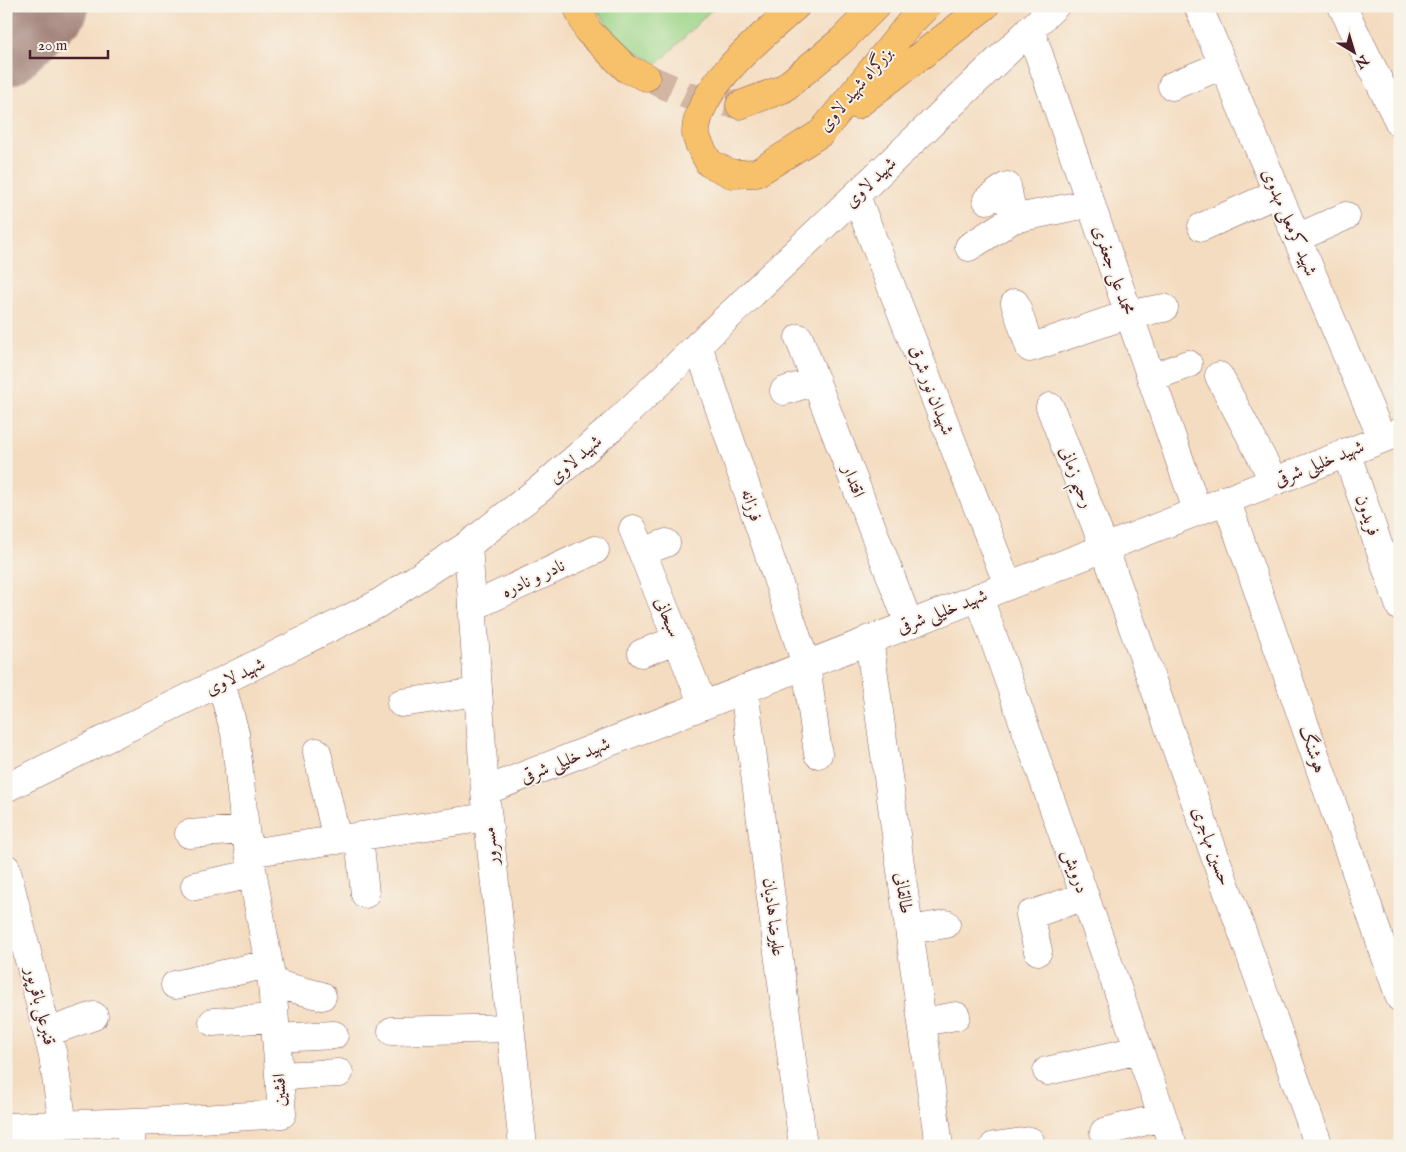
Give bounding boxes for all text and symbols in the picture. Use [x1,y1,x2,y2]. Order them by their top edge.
scale bar [30,28,108,60]
north arrow [1328,28,1378,78]
text: 20 m [38,36,68,55]
street label: بزرگراه شهید لاوی [812,41,898,137]
text: N [1351,50,1372,72]
street label: شهید لاوی [840,153,902,214]
street label: شهید کرمعلی مهدوی [1256,165,1322,280]
street label: محمد علی جعفری [1086,223,1139,318]
street label: شهیدان نور شرق [903,342,958,439]
street label: شهید لاوی [544,431,608,490]
street label: شهید خلیلی شرقی [1271,436,1368,493]
street label: رحیم زمانی [1049,443,1098,514]
street label: اقتدار [835,460,869,501]
street label: فرزانه [735,486,767,525]
street label: فریدون [1349,492,1384,539]
street label: نادر و نادره [498,555,569,604]
street label: شهید خلیلی شرقی [894,585,991,640]
street label: سبحانی [648,594,685,641]
street label: شهید لاوی [202,653,269,702]
street label: هوشنگ [1293,722,1332,777]
street label: شهید خلیلی شرقی [517,733,614,790]
street label: حسین مهاجری [1186,804,1236,889]
street label: مسرور [478,826,505,868]
street label: درویش [1056,846,1093,897]
street label: طالقانی [888,871,917,915]
street label: علیرضا هادیان [756,876,789,958]
street label: قنبرعلی باقرپور [18,963,60,1048]
street label: افشین [269,1073,292,1107]

